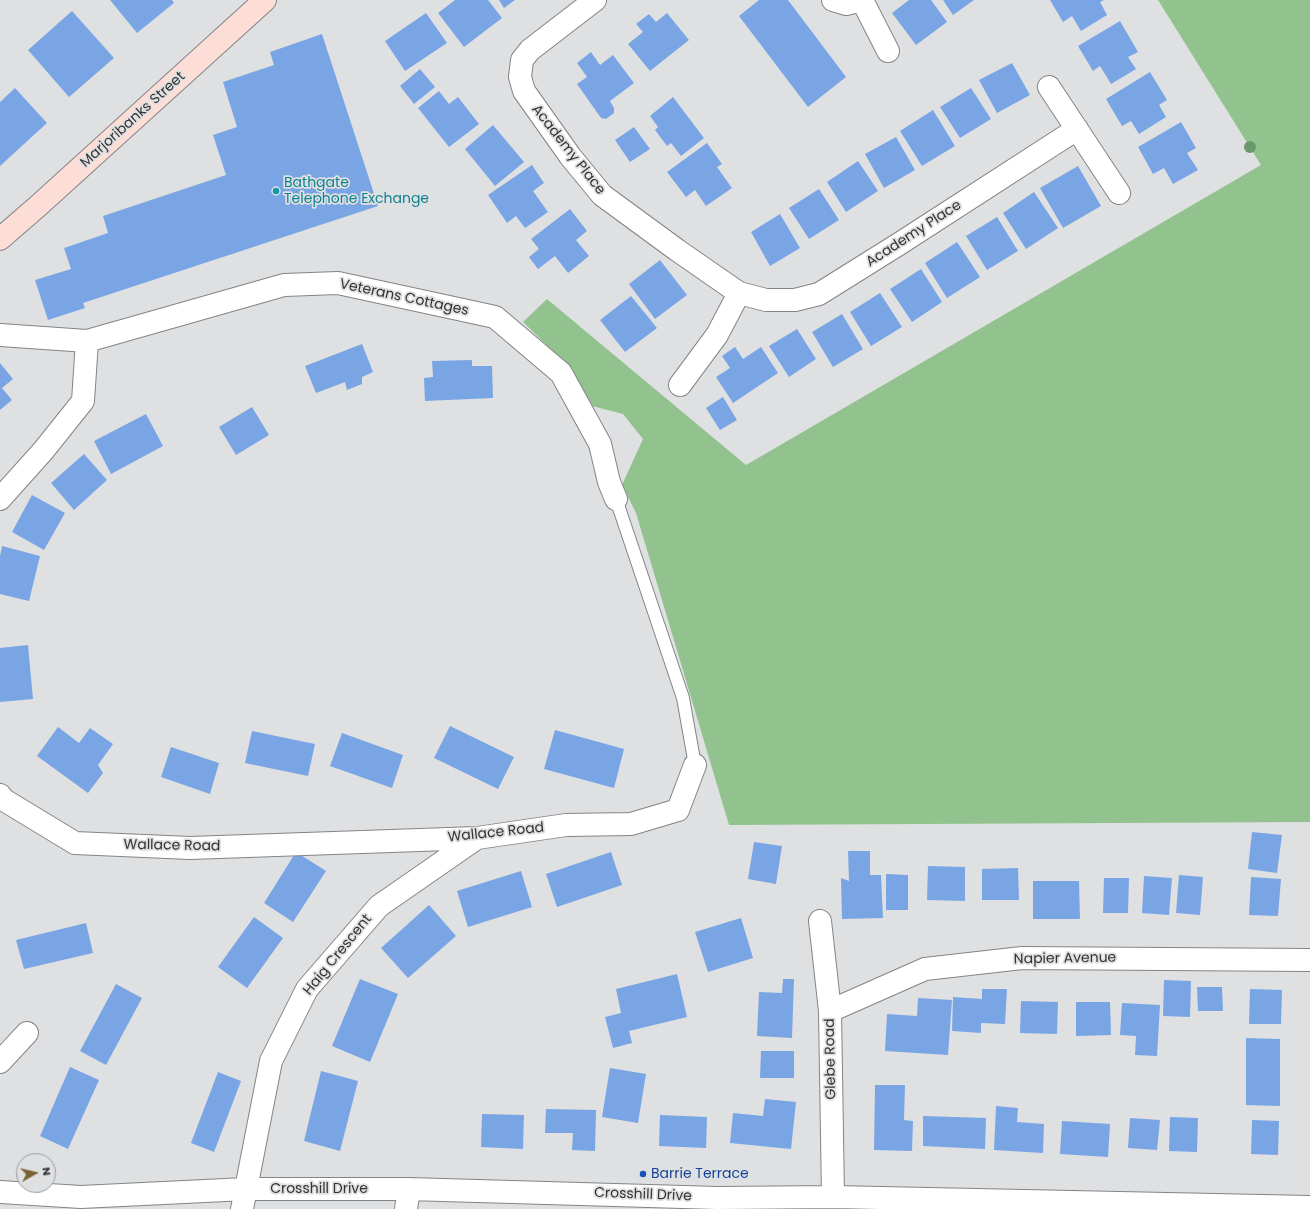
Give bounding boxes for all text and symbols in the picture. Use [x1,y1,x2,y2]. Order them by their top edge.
street label: Marjoribanks Street [77,69,189,171]
street label: Academy Place [528,102,608,198]
place label: Bathgate Telephone Exchange [284,175,429,208]
marker: Bathgate Telephone Exchange [271,186,281,196]
street label: Academy Place [863,197,965,271]
street label: Veterans Cottages [338,276,470,320]
street label: Wallace Road [447,820,545,846]
street label: Wallace Road [123,837,221,855]
street label: Haig Crescent [300,911,376,999]
street label: Napier Avenue [1014,950,1116,968]
street label: Glebe Road [822,1018,840,1100]
north arrow [16,1153,56,1193]
text: N [38,1166,55,1177]
place label: Barrie Terrace [651,1166,749,1182]
marker: Barrie Terrace [638,1169,648,1179]
street label: Crosshill Drive [270,1181,368,1197]
street label: Crosshill Drive [594,1185,692,1205]

